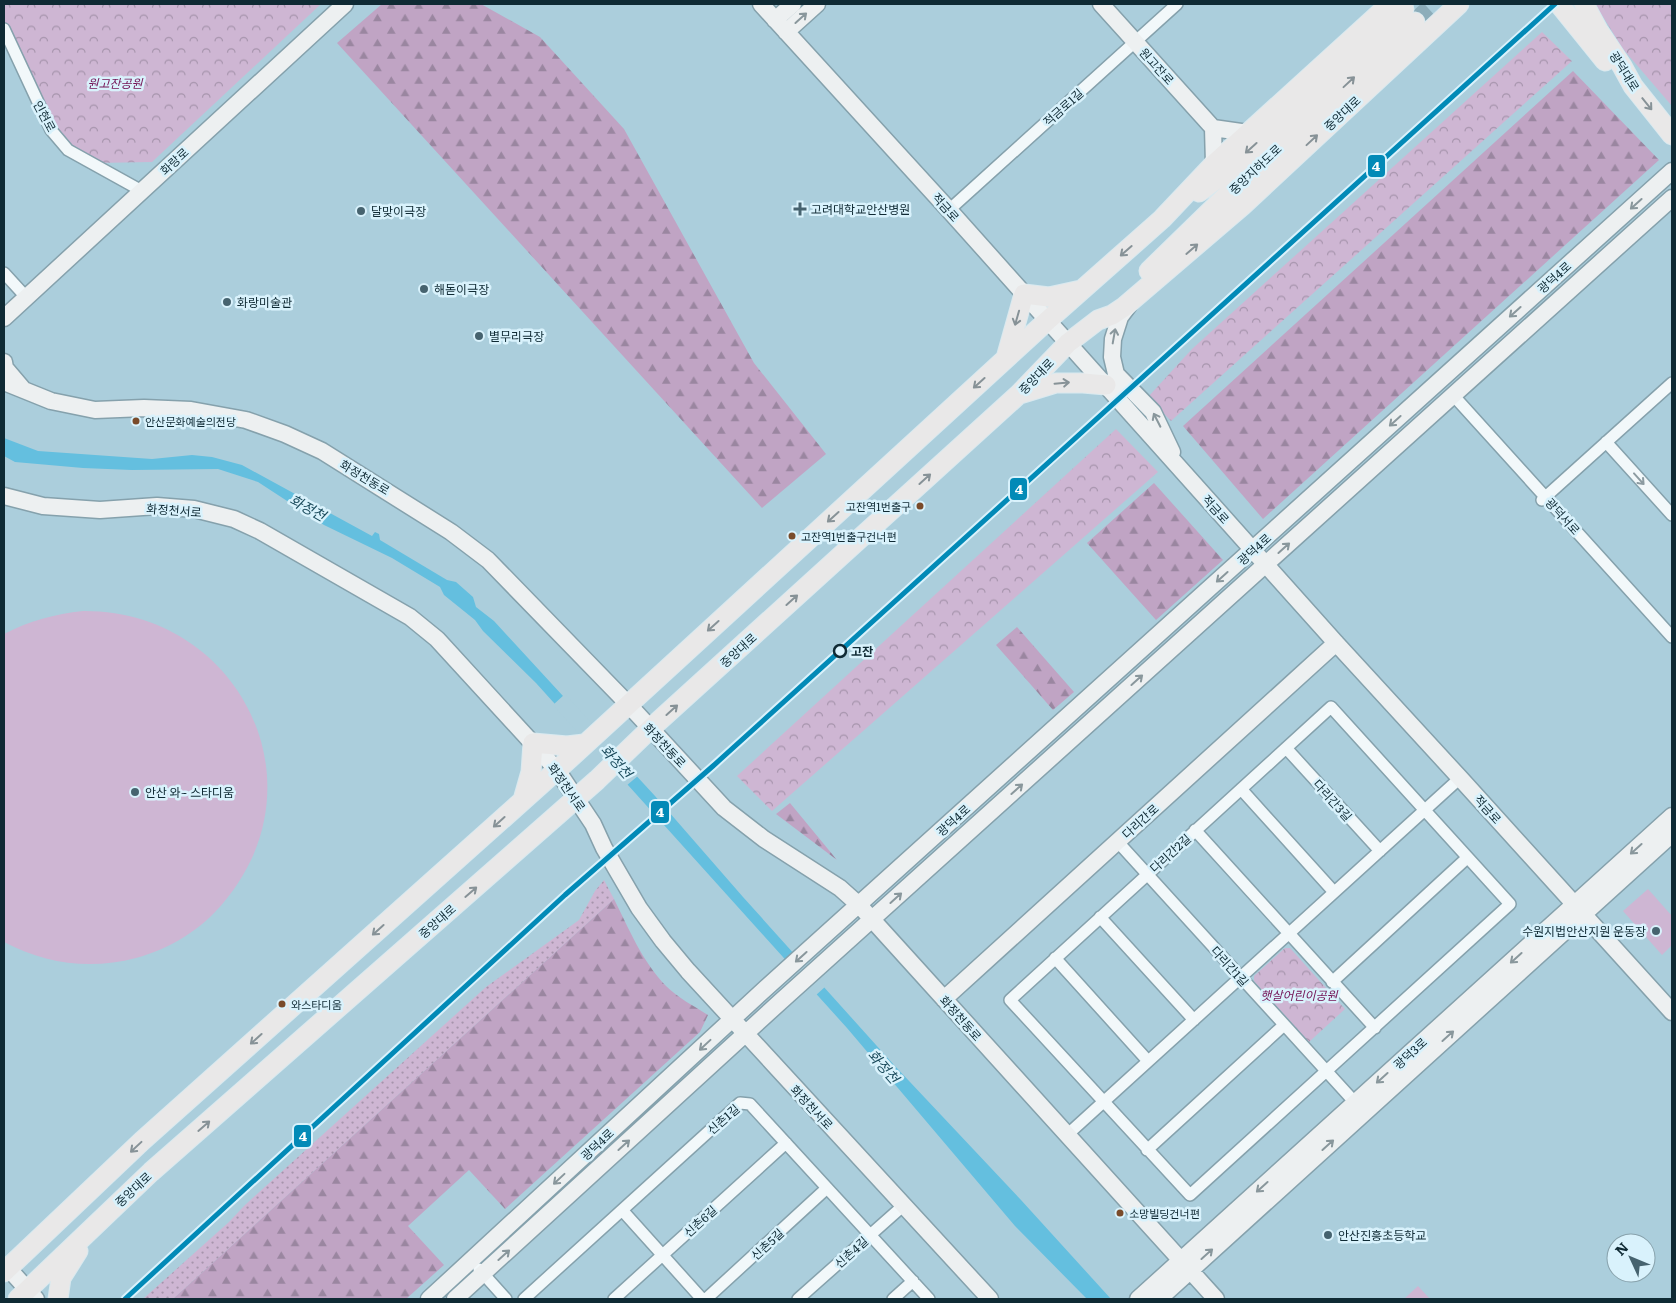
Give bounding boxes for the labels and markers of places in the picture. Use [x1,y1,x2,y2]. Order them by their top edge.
place label: 고려대학교안산병원 [811,200,910,218]
place label: 달맞이극장 [371,202,426,220]
marker: 고려대학교안산병원 [793,202,807,216]
marker: 달맞이극장 [355,205,367,217]
place label: 해돋이극장 [434,280,489,298]
marker: 해돋이극장 [418,283,430,295]
place label: 화랑미술관 [237,293,292,311]
marker: 화랑미술관 [221,296,233,308]
place label: 별무리극장 [489,327,544,345]
marker: 별무리극장 [473,330,485,342]
place label: 안산문화예술의전당 [145,413,236,429]
marker: 안산문화예술의전당 [131,416,141,426]
place label: 고잔역1번출구 [846,498,911,514]
marker: 고잔역1번출구 [915,501,925,511]
place label: 고잔역1번출구건너편 [801,528,897,544]
marker: 고잔역1번출구건너편 [787,531,797,541]
place label: 고잔 [851,642,873,660]
marker: 고잔 [833,644,847,658]
place label: 안산 와~ 스타디움 [145,783,234,801]
marker: 안산 와~ 스타디움 [129,786,141,798]
place label: 수원지법안산지원 운동장 [1522,922,1646,940]
marker: 수원지법안산지원 운동장 [1650,925,1662,937]
place label: 와스타디움 [291,996,342,1012]
marker: 와스타디움 [277,999,287,1009]
place label: 소망빌딩건너편 [1129,1205,1200,1221]
marker: 소망빌딩건너편 [1115,1208,1125,1218]
place label: 안산진흥초등학교 [1338,1226,1426,1244]
marker: 안산진흥초등학교 [1322,1229,1334,1241]

